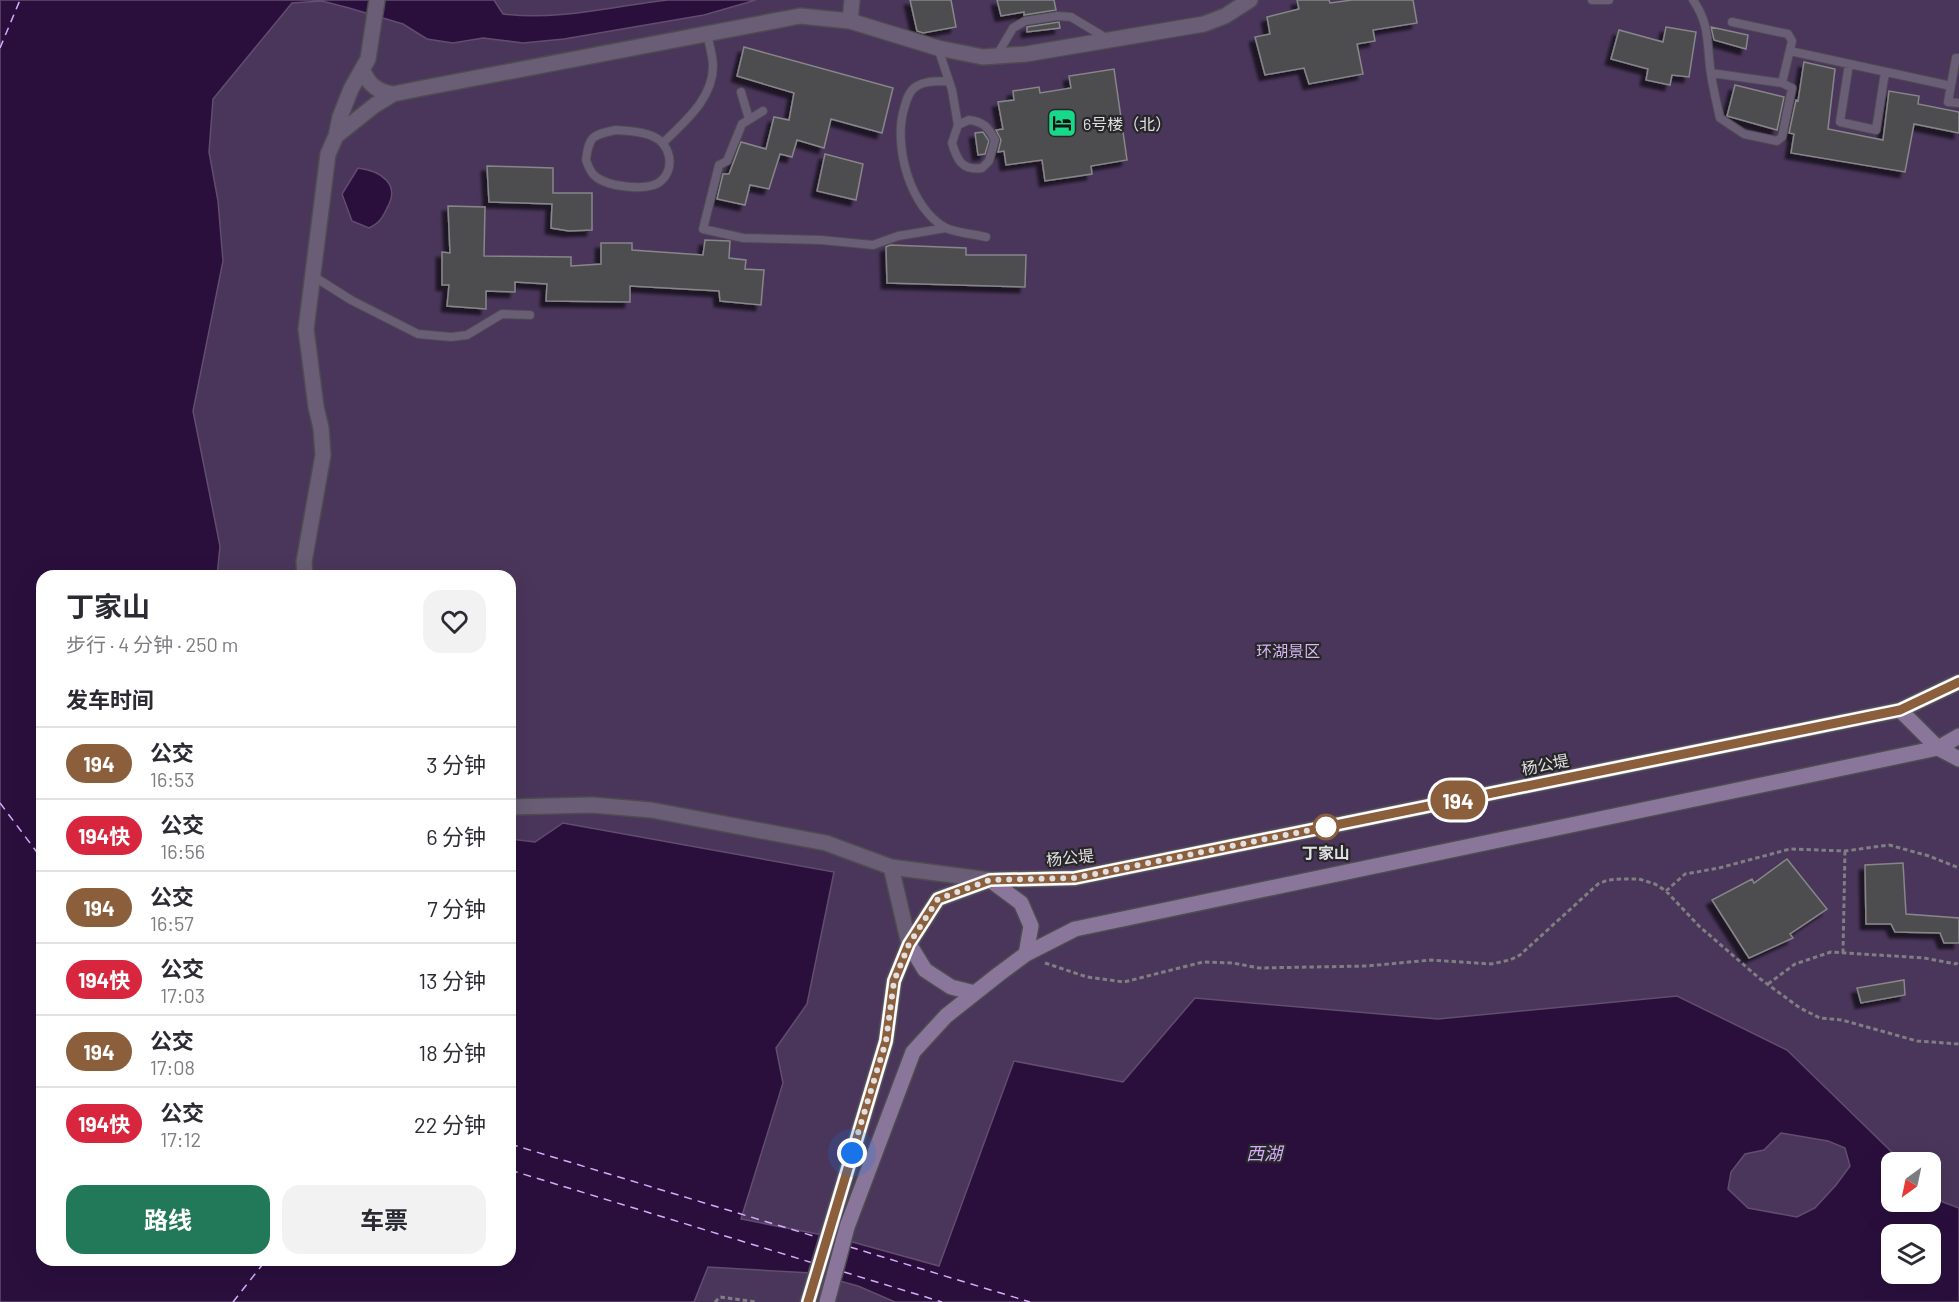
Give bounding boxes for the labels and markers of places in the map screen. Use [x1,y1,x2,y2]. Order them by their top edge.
hotel icon: 6号楼（北） [1046,107,1078,139]
place label: 6号楼（北） [1083,114,1171,133]
marker: 丁家山 [1313,814,1339,840]
place label: 丁家山 [1302,843,1350,862]

